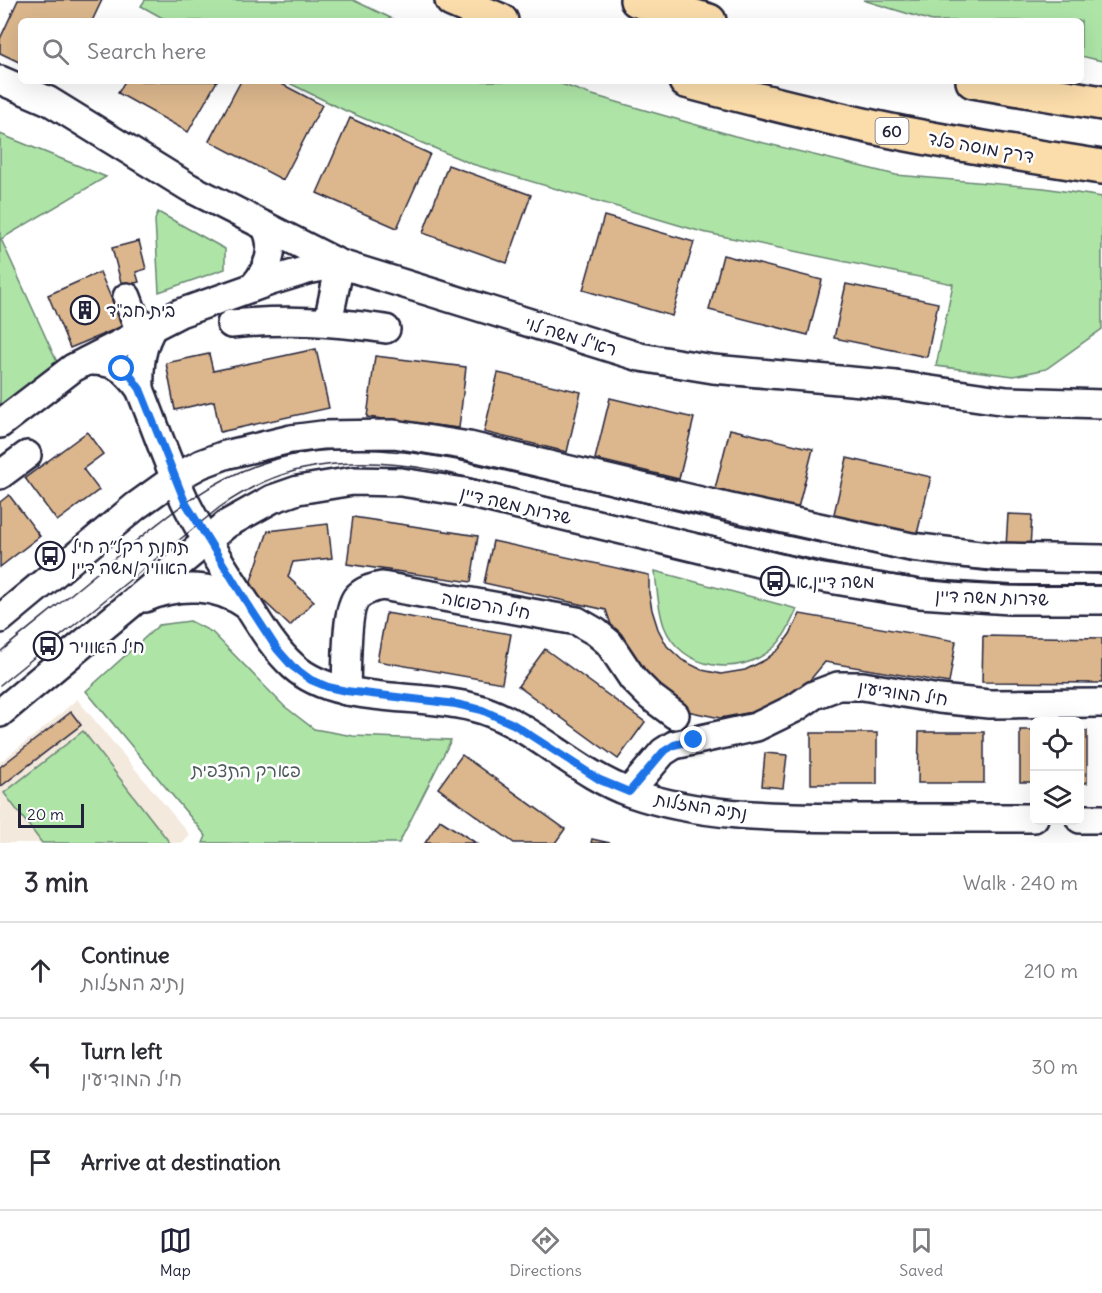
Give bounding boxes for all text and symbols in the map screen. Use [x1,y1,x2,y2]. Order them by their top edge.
search box [18,18,1084,84]
icon: search [39,35,72,68]
text: Search here [87,37,206,65]
road number: 60 [876,118,908,144]
street label: דרך מוסה פלד [926,126,1036,168]
building icon: בית חב"ד [69,294,101,326]
place label: בית חב"ד [106,299,175,322]
street label: רא"ל משה לוי [522,311,620,361]
route start [108,355,134,381]
street label: שדרות משה דיין [458,481,574,529]
place label: תחנת רקל״ה חיל האוויר/משה דיין [71,535,189,579]
bus stop icon: תחנת רקל״ה חיל האוויר/משה דיין [34,540,66,572]
bus stop icon: משה דיין א [759,565,791,597]
place label: משה דיין א [796,570,875,593]
street label: שדרות משה דיין [935,584,1049,610]
street label: חיל הרפואה [440,586,532,624]
bus stop icon: חיל האוויר [32,630,64,662]
place label: חיל האוויר [69,635,145,658]
street label: חיל המודיעין [856,675,950,711]
map controls [1030,717,1084,825]
button: locate [1030,717,1084,771]
route end [680,726,706,752]
park label: פארק התצפית [190,759,301,782]
button: layers [1030,771,1084,825]
street label: נתיב המזלות [652,787,749,825]
scale bar [18,801,84,828]
text: 20 m [27,804,64,824]
text: 3 min [24,866,89,899]
text: Walk · 240 m [963,870,1078,895]
text: Continue [81,941,170,969]
icon: ahead [24,954,57,987]
text: 210 m [1024,958,1078,983]
text: נתיב המזלות [81,970,185,995]
text: Turn left [81,1037,162,1065]
icon: left [24,1050,57,1083]
text: 30 m [1031,1054,1078,1079]
text: חיל המודיעין [81,1066,182,1091]
icon: arrive [24,1146,57,1179]
text: Arrive at destination [81,1148,281,1176]
tab: Map [159,1224,192,1280]
tab: Directions [509,1224,582,1280]
tab: Saved [899,1224,943,1280]

